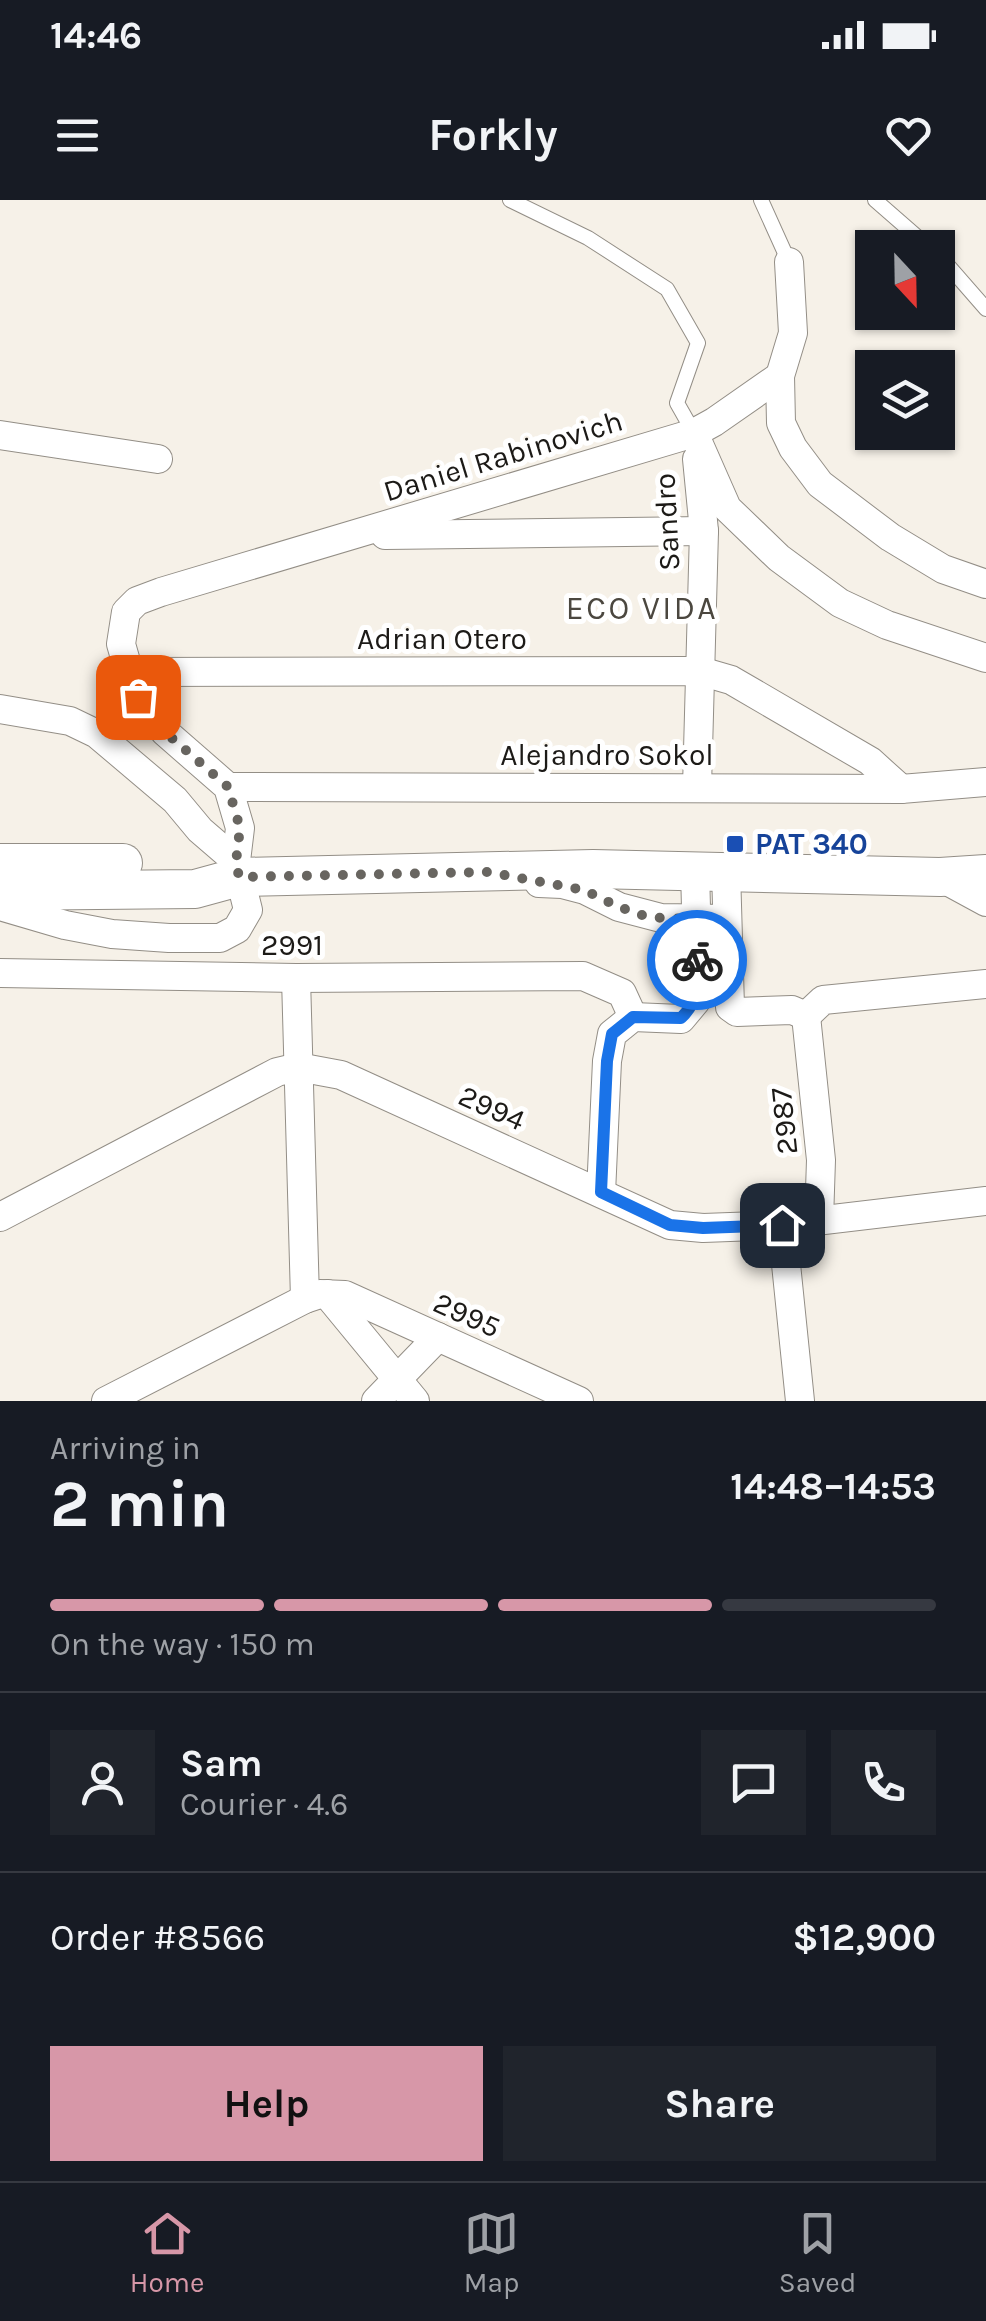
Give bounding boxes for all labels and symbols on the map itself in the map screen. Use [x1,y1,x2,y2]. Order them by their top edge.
north arrow [855,230,955,330]
street label: Daniel Rabinovich [379,403,627,509]
street label: Sandro [646,472,688,572]
district label: ECO VIDA [566,590,718,627]
street label: Adrian Otero [357,621,527,657]
pin [96,655,181,740]
street label: Alejandro Sokol [500,737,714,773]
place label: PAT 340 [755,826,868,862]
marker: PAT 340 [724,833,746,855]
courier [647,910,747,1010]
street label: 2991 [261,927,323,963]
street label: 2994 [453,1078,531,1139]
street label: 2987 [763,1086,805,1156]
pin [740,1183,825,1268]
street label: 2995 [428,1284,506,1346]

